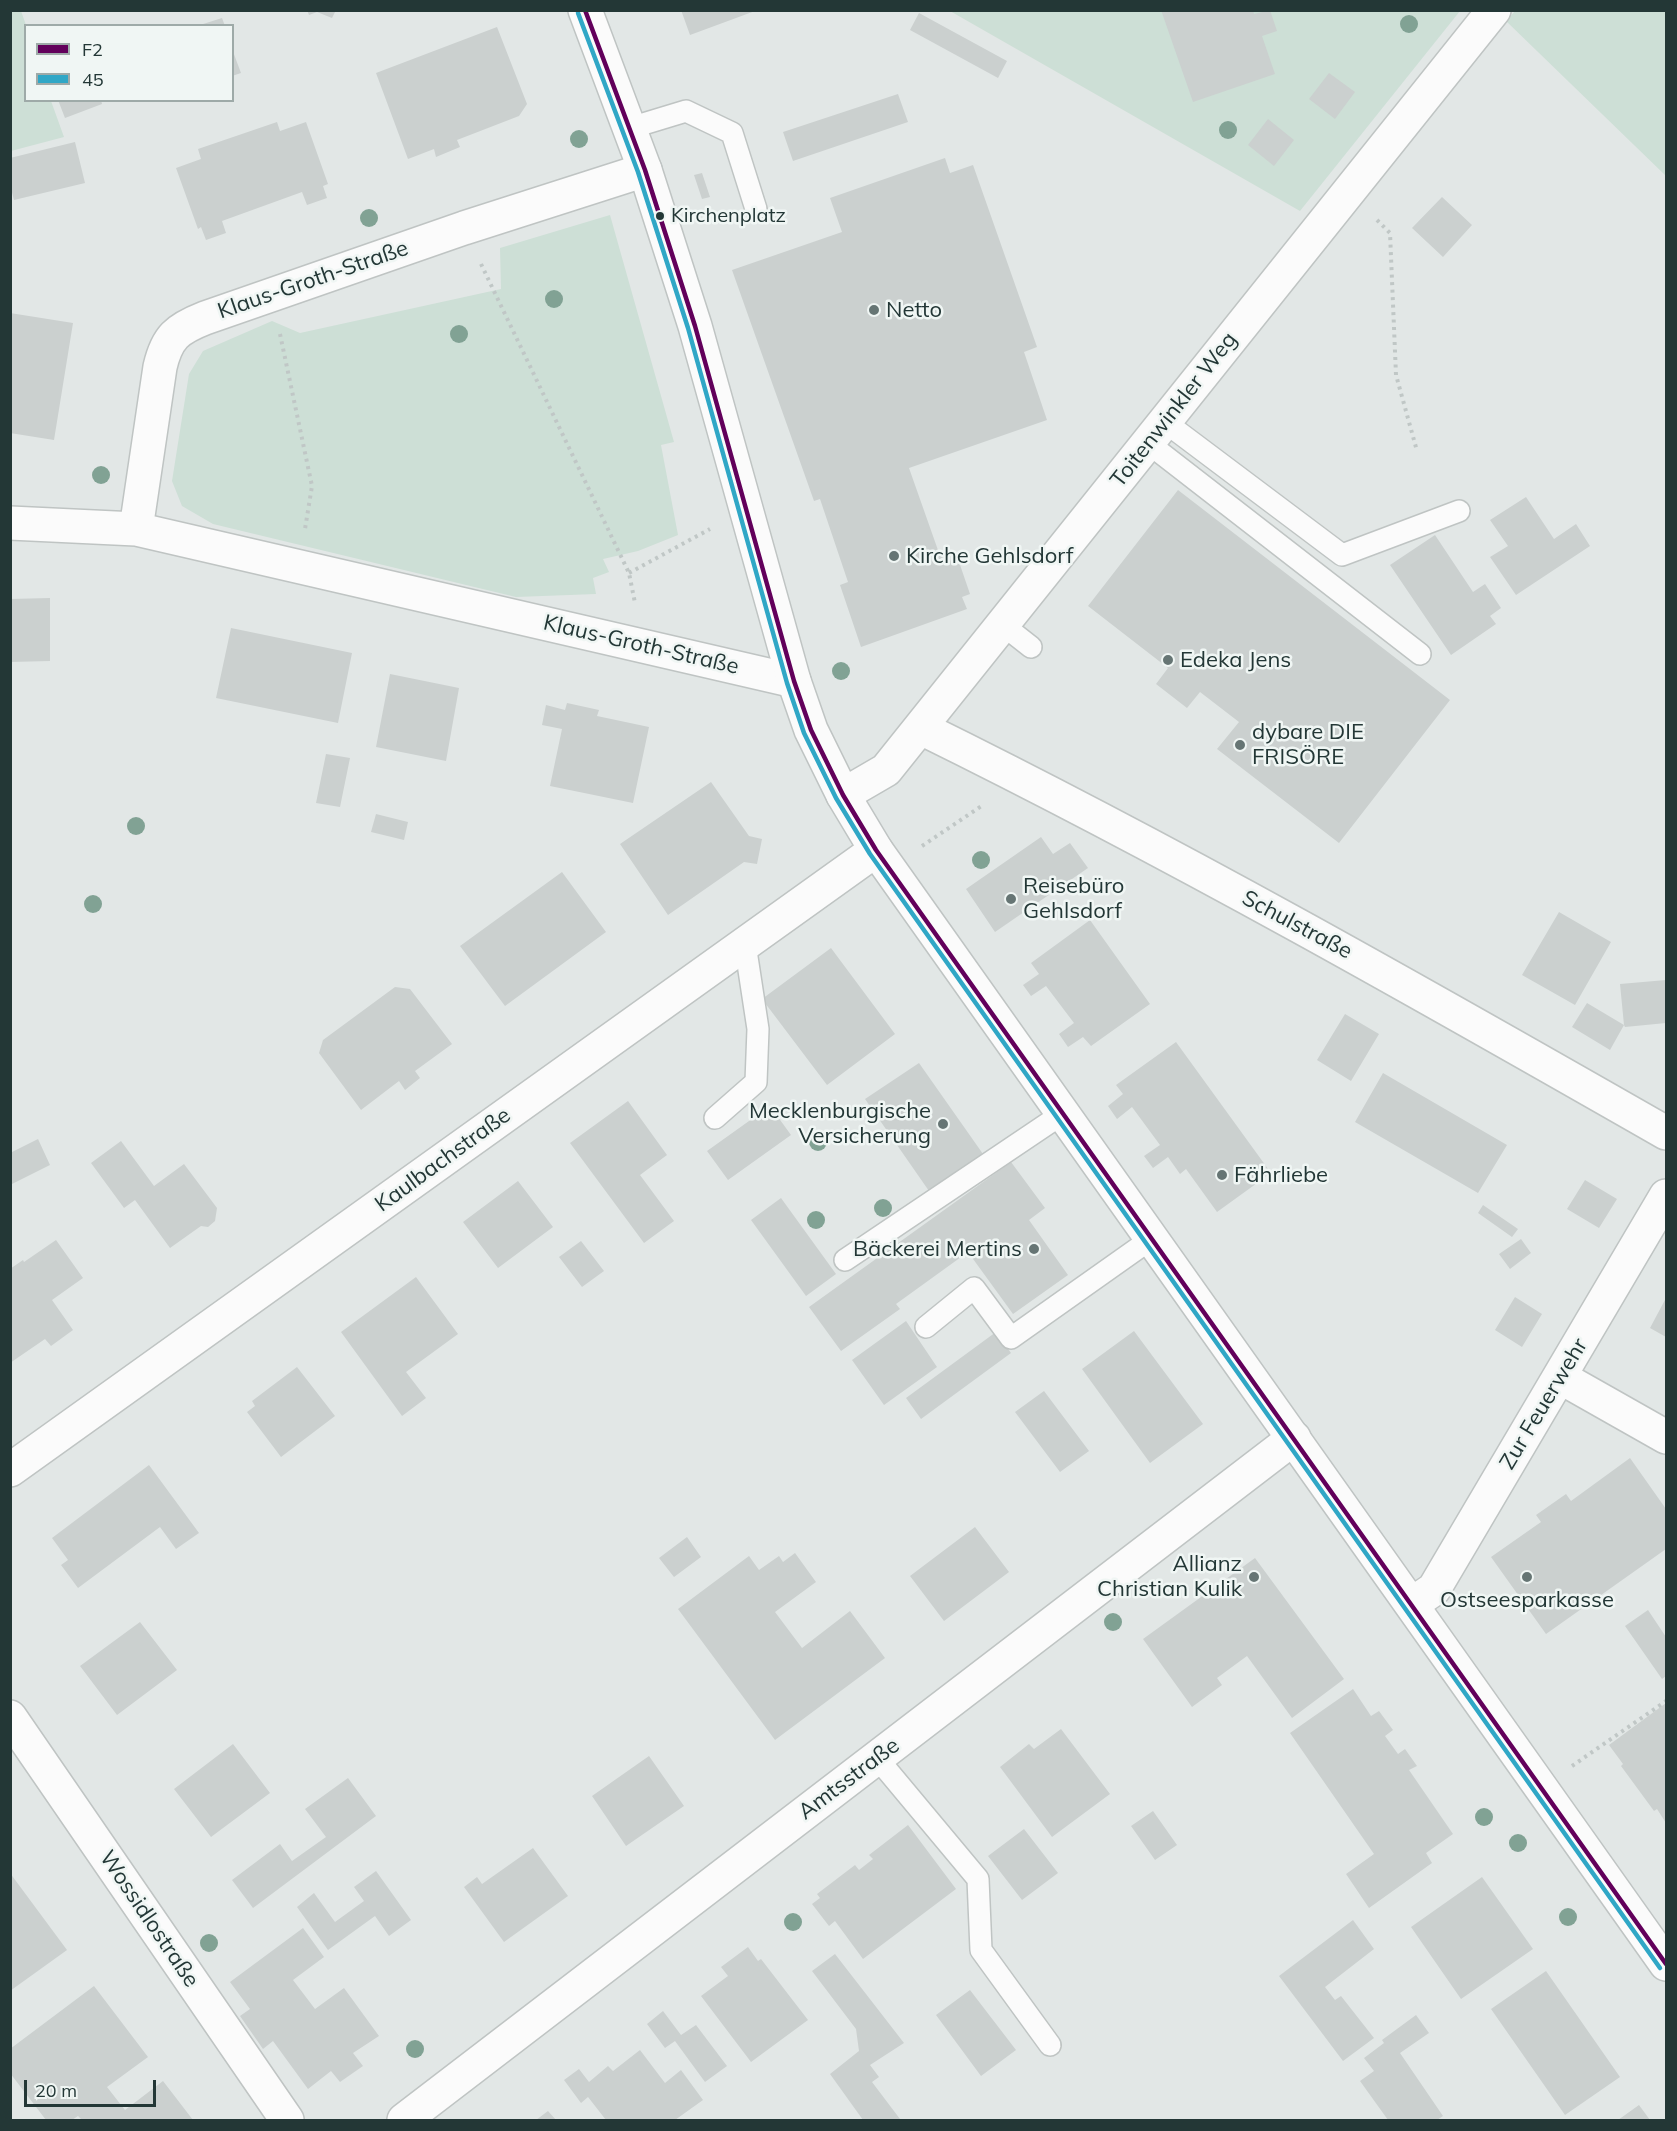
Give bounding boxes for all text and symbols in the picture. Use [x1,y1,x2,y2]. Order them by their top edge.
legend [24,24,234,102]
text: F2 [82,38,103,61]
text: 45 [82,68,104,91]
place label: Kirchenplatz [671,204,786,228]
marker: Kirchenplatz [654,210,666,222]
street label: Klaus-Groth-Straße [214,235,412,325]
place label: Netto [886,297,942,323]
marker: Netto [867,303,881,317]
street label: Toitenwinkler Weg [1105,327,1243,493]
place label: Kirche Gehlsdorf [906,543,1073,569]
marker: Kirche Gehlsdorf [887,549,901,563]
street label: Klaus-Groth-Straße [541,610,741,680]
place label: Edeka Jens [1180,647,1291,673]
marker: Edeka Jens [1161,653,1175,667]
place label: dybare DIE FRISÖRE [1252,719,1364,770]
marker: dybare DIE FRISÖRE [1233,738,1247,752]
place label: Reisebüro Gehlsdorf [1023,873,1124,924]
street label: Schulstraße [1237,885,1357,965]
marker: Reisebüro Gehlsdorf [1004,892,1018,906]
place label: Mecklenburgische Versicherung [749,1098,931,1150]
street label: Kaulbachstraße [370,1102,516,1218]
marker: Mecklenburgische Versicherung [936,1117,950,1131]
place label: Fährliebe [1234,1162,1328,1188]
marker: Fährliebe [1215,1168,1229,1182]
place label: Bäckerei Mertins [853,1236,1022,1262]
marker: Bäckerei Mertins [1027,1242,1041,1256]
street label: Zur Feuerwehr [1494,1334,1594,1474]
place label: Allianz Christian Kulik [1097,1551,1242,1603]
marker: Allianz Christian Kulik [1247,1570,1261,1584]
marker: Ostseesparkasse [1520,1570,1534,1584]
place label: Ostseesparkasse [1440,1587,1614,1613]
street label: Amtsstraße [793,1732,905,1826]
street label: Wossidlostraße [94,1846,204,1992]
scale bar [27,2068,159,2106]
text: 20 m [35,2079,77,2102]

